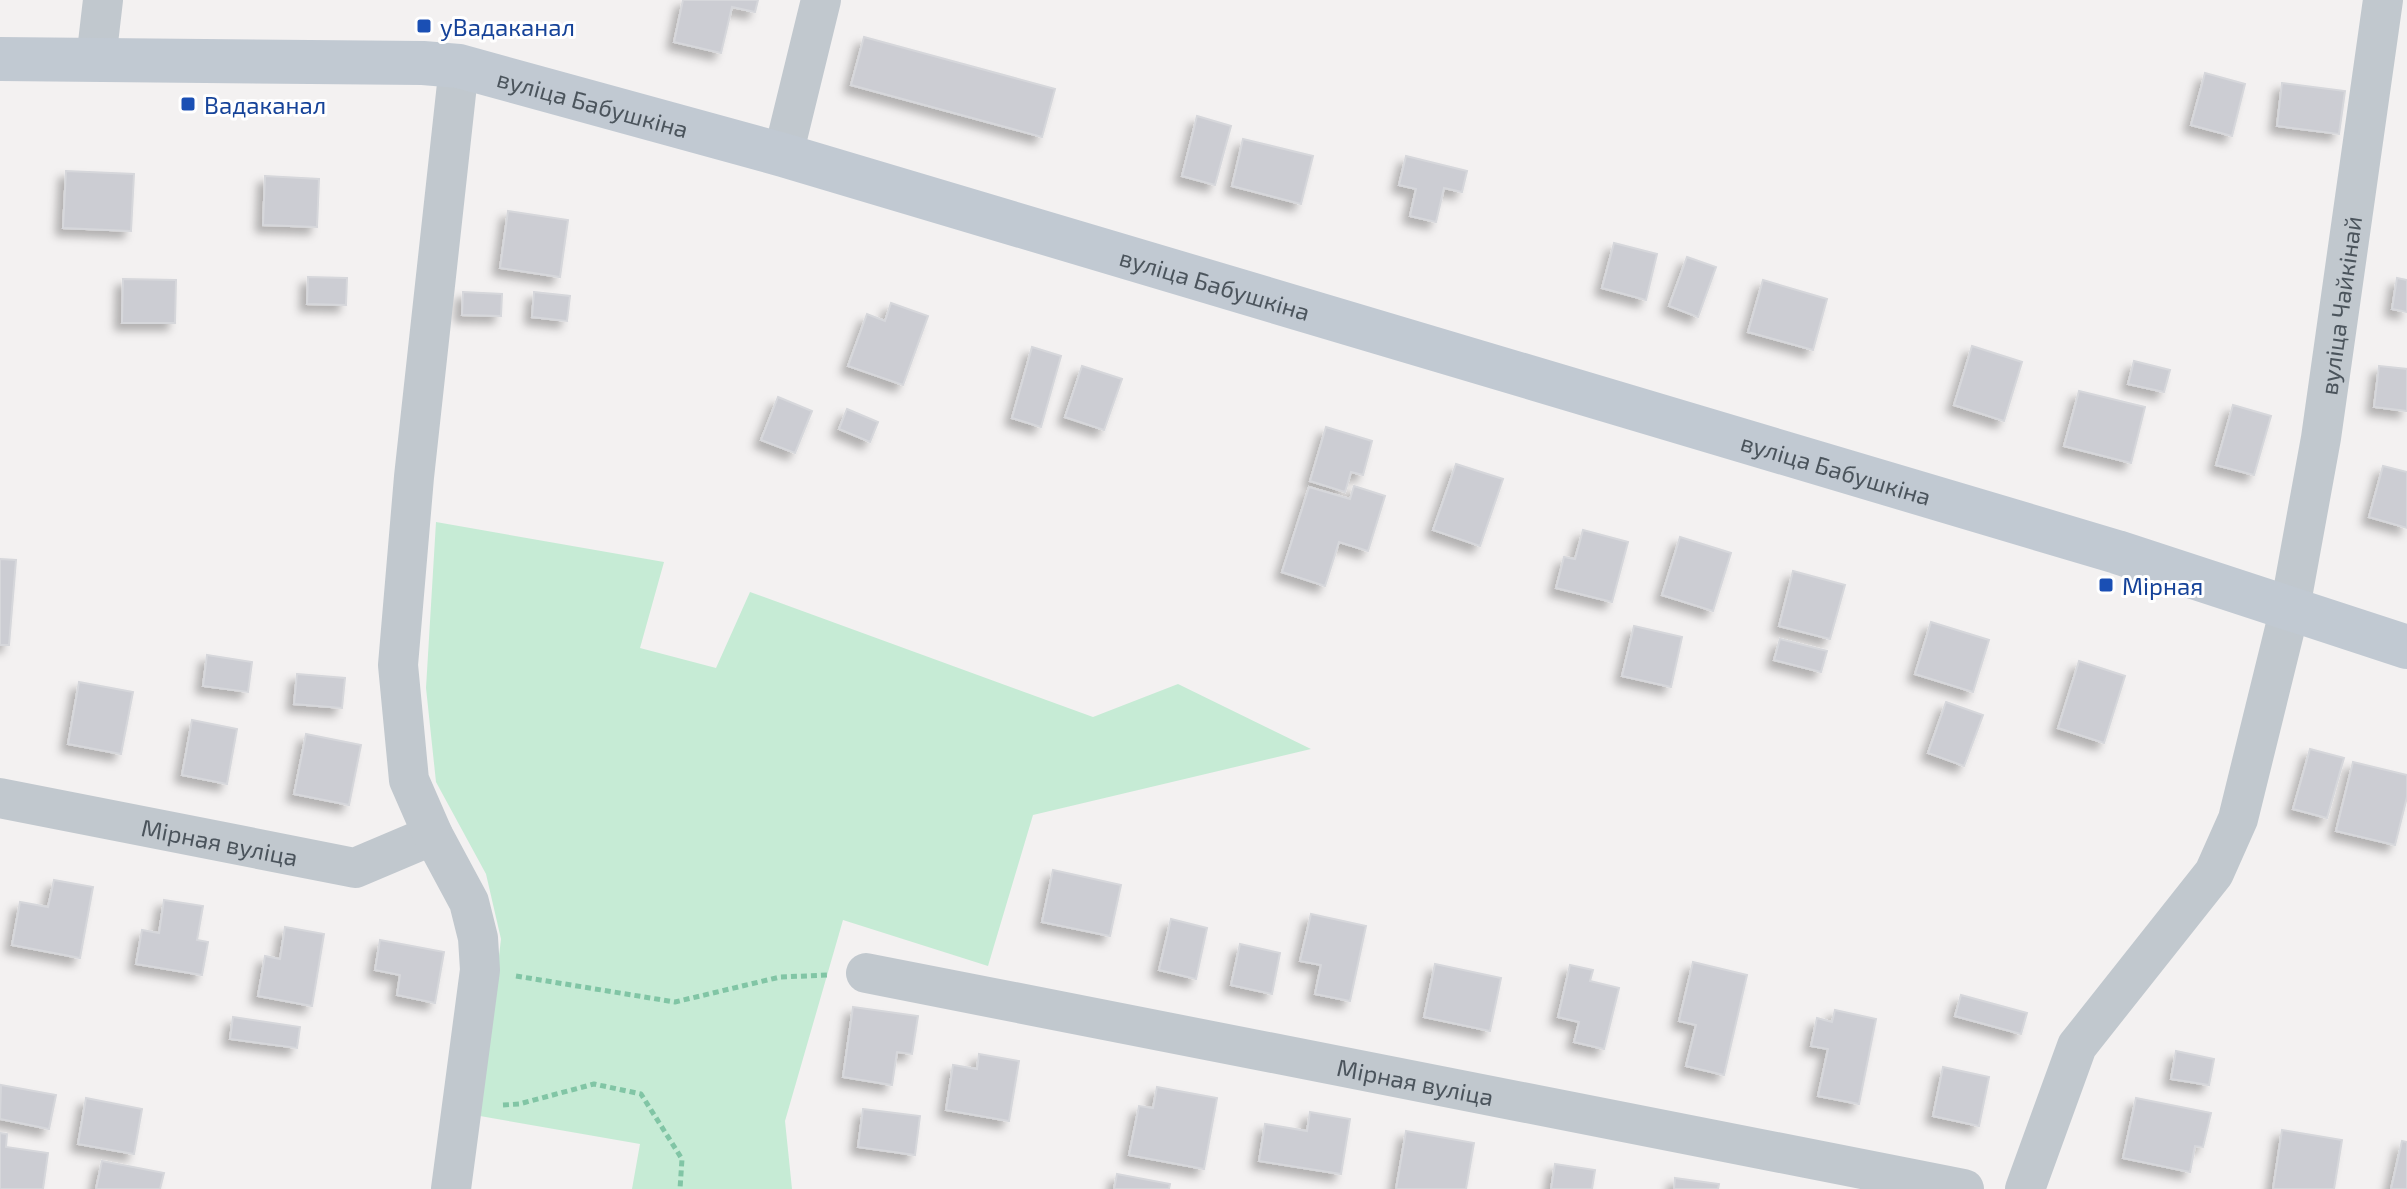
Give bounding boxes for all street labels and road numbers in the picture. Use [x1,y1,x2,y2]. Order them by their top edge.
street label: вуліца Бабушкіна [494,63,692,143]
street label: вуліца Чайкінай [2313,214,2367,397]
street label: вуліца Бабушкіна [1117,242,1314,326]
street label: вуліца Бабушкіна [1738,426,1935,510]
street label: Мірная вуліца [139,812,301,871]
street label: Мірная вуліца [1335,1052,1496,1111]

